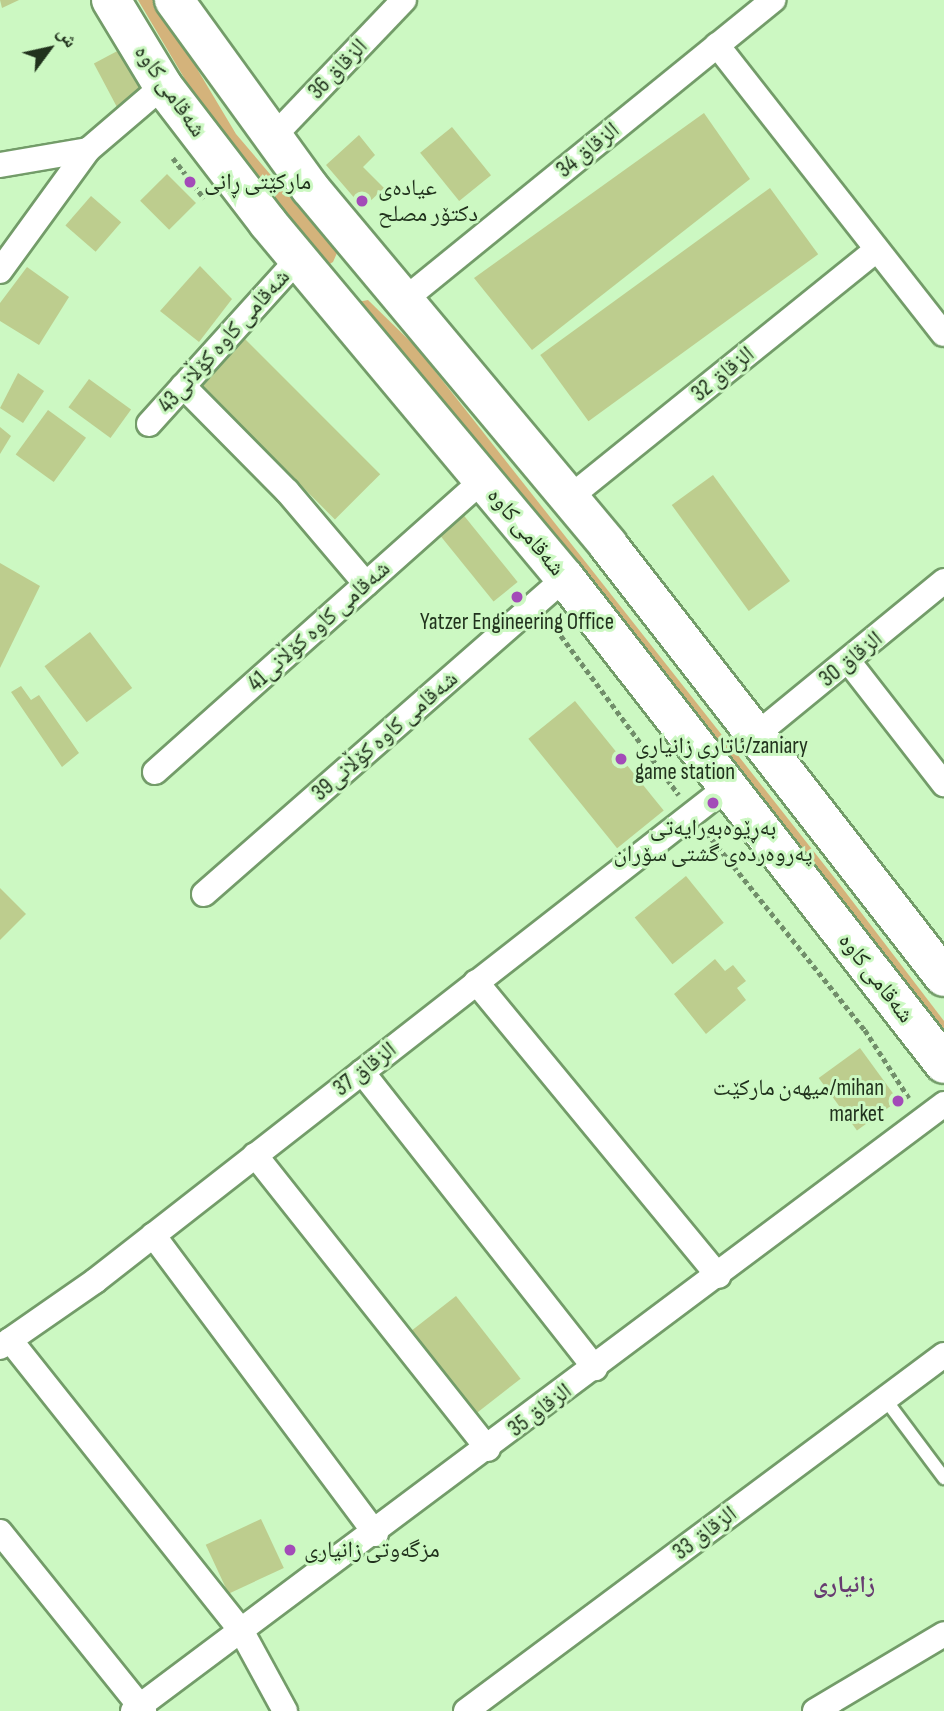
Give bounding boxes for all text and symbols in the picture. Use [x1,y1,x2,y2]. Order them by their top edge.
north arrow [14,14,84,84]
text: ش [52,23,82,52]
street label: الزقاق 36 [303,33,373,105]
street label: شەقامی کاوە [128,39,212,143]
street label: الزقاق 34 [551,116,625,184]
place label: مارکێتی ڕانی [204,168,311,196]
marker: مارکێتی ڕانی [182,174,198,190]
place label: عیادەی دکتۆر مصلح [378,174,478,228]
marker: عیادەی دکتۆر مصلح [352,191,372,211]
street label: شەقامی کاوە کۆڵانی43 [152,263,296,419]
street label: الزقاق 32 [686,340,760,408]
street label: شەقامی کاوە [481,482,571,582]
street label: شەقامی کاوە کۆڵانی41 [242,555,396,697]
marker: Yatzer Engineering Office [509,589,525,605]
place label: Yatzer Engineering Office [420,608,614,636]
street label: الزقاق 30 [814,625,888,693]
street label: شەقامی کاوە کۆڵانی39 [306,665,464,807]
place label: ئاتاری زانیاری/zaniary game station [635,732,808,786]
marker: ئاتاری زانیاری/zaniary game station [613,751,629,767]
marker: بەڕێوەبەرایەتی پەروەردەی گشتی سۆران [705,795,721,811]
place label: بەڕێوەبەرایەتی پەروەردەی گشتی سۆران [613,814,813,868]
street label: شەقامی کاوە [832,928,920,1028]
street label: الزقاق 37 [328,1036,402,1102]
place label: میهەن مارکێت/mihan market [713,1074,884,1128]
marker: میهەن مارکێت/mihan market [890,1093,906,1109]
street label: الزقاق 35 [503,1377,577,1443]
street label: الزقاق 33 [668,1500,742,1566]
place label: مزگەوتی زانیاری [304,1536,440,1564]
marker: مزگەوتی زانیاری [282,1542,298,1558]
district label: زانیاری [813,1571,875,1599]

